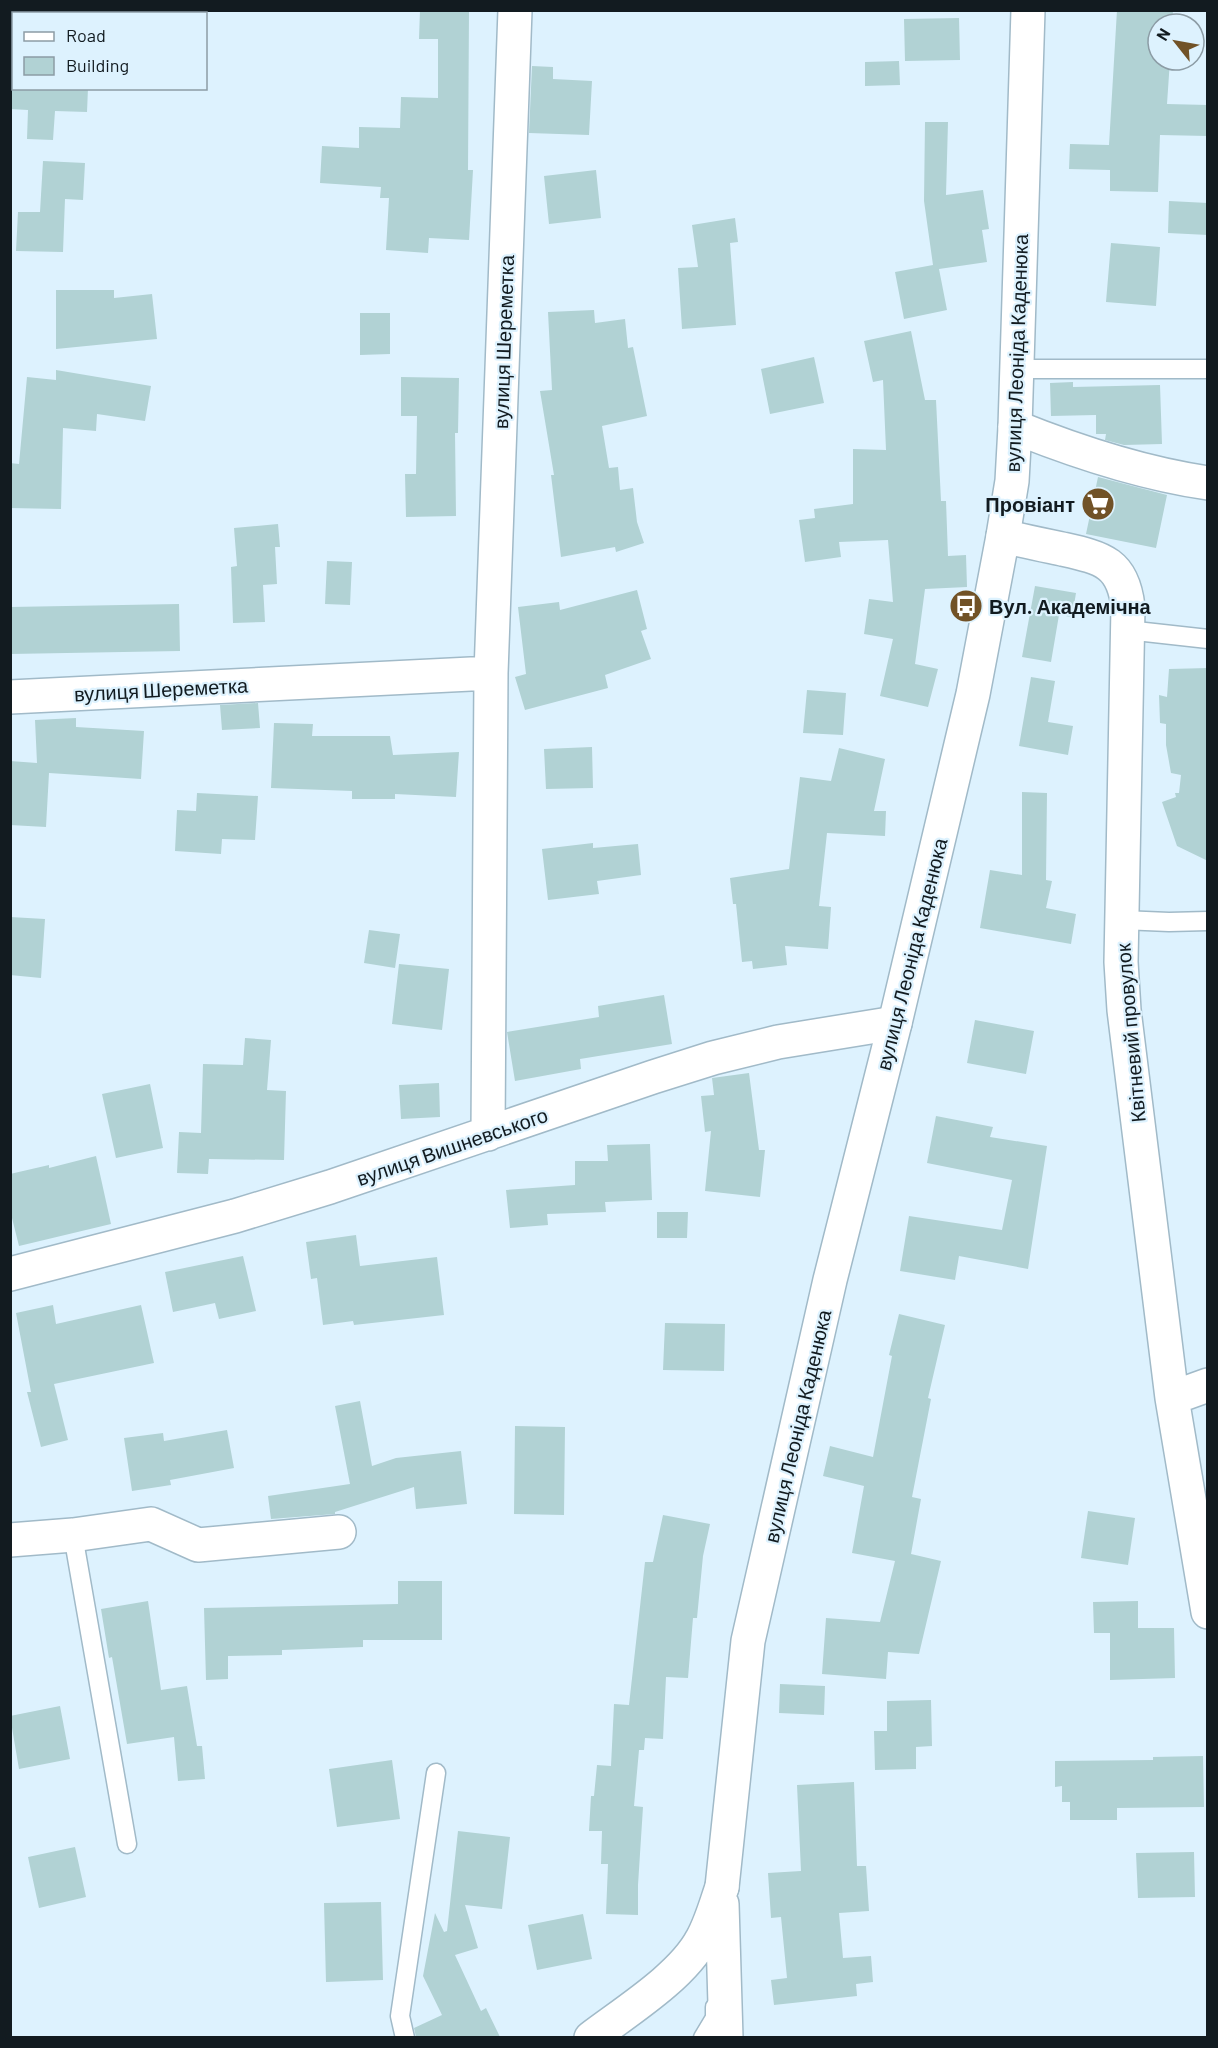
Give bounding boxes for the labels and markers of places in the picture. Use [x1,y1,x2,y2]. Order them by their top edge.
supermarket icon: Провіант [1080,486,1116,522]
place label: Провіант [985,492,1075,516]
bus stop icon: Вул. Академічна [948,588,984,624]
place label: Вул. Академічна [989,594,1152,618]

